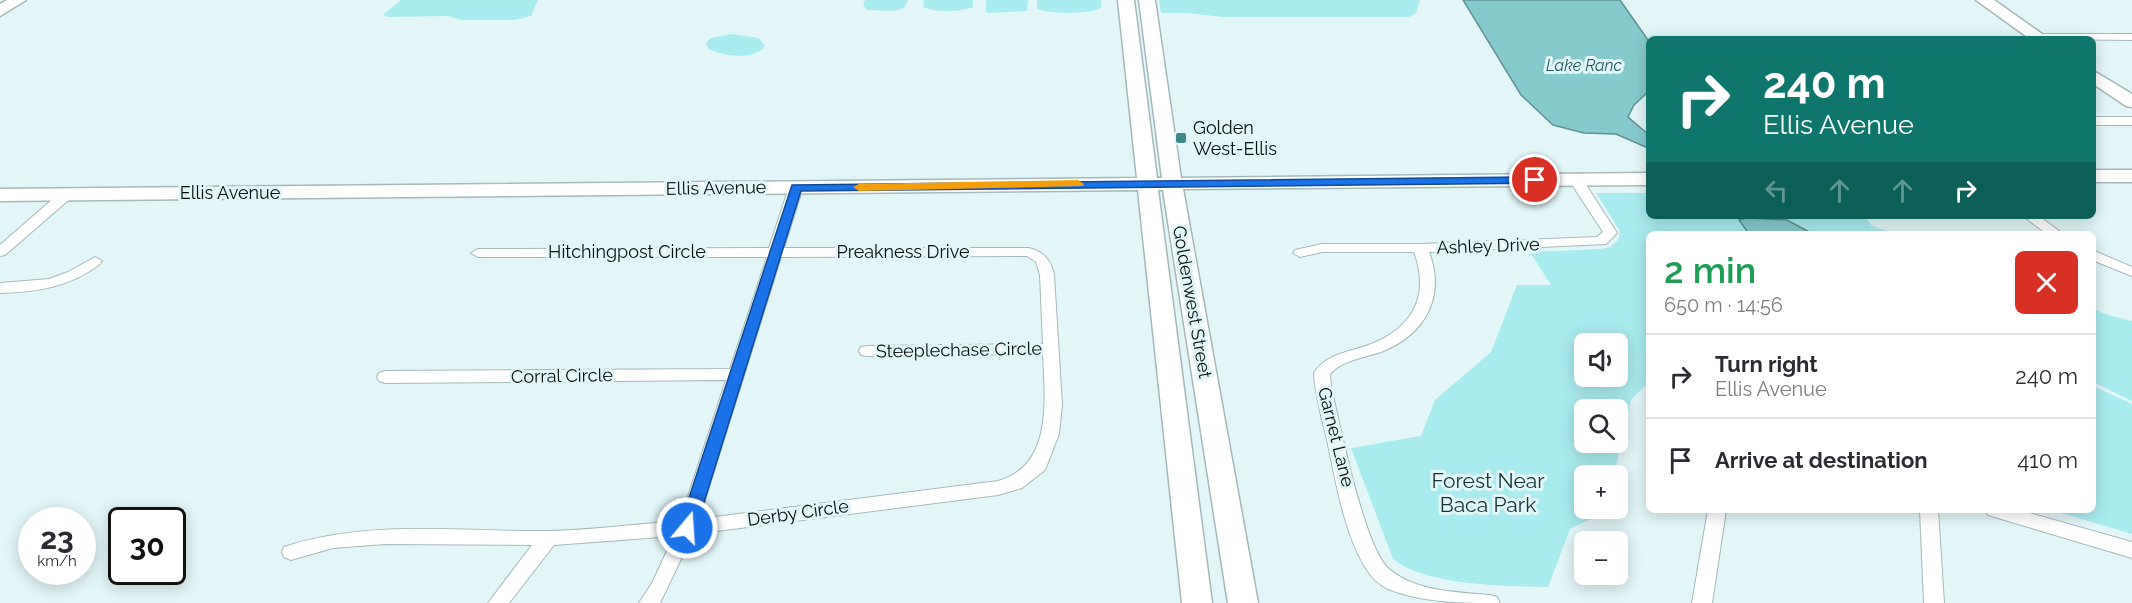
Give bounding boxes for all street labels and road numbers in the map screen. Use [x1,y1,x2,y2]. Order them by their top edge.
street label: Ellis Avenue [666,176,767,199]
street label: Ellis Avenue [180,182,281,203]
street label: Goldenwest Street [1169,224,1216,380]
street label: Ashley Drive [1436,233,1540,258]
street label: Hitchingpost Circle [548,241,706,262]
street label: Preakness Drive [836,241,970,262]
street label: Steeplechase Circle [876,338,1043,361]
street label: Corral Circle [511,364,614,387]
street label: Garnet Lane [1314,385,1359,489]
street label: Derby Circle [746,495,850,530]

